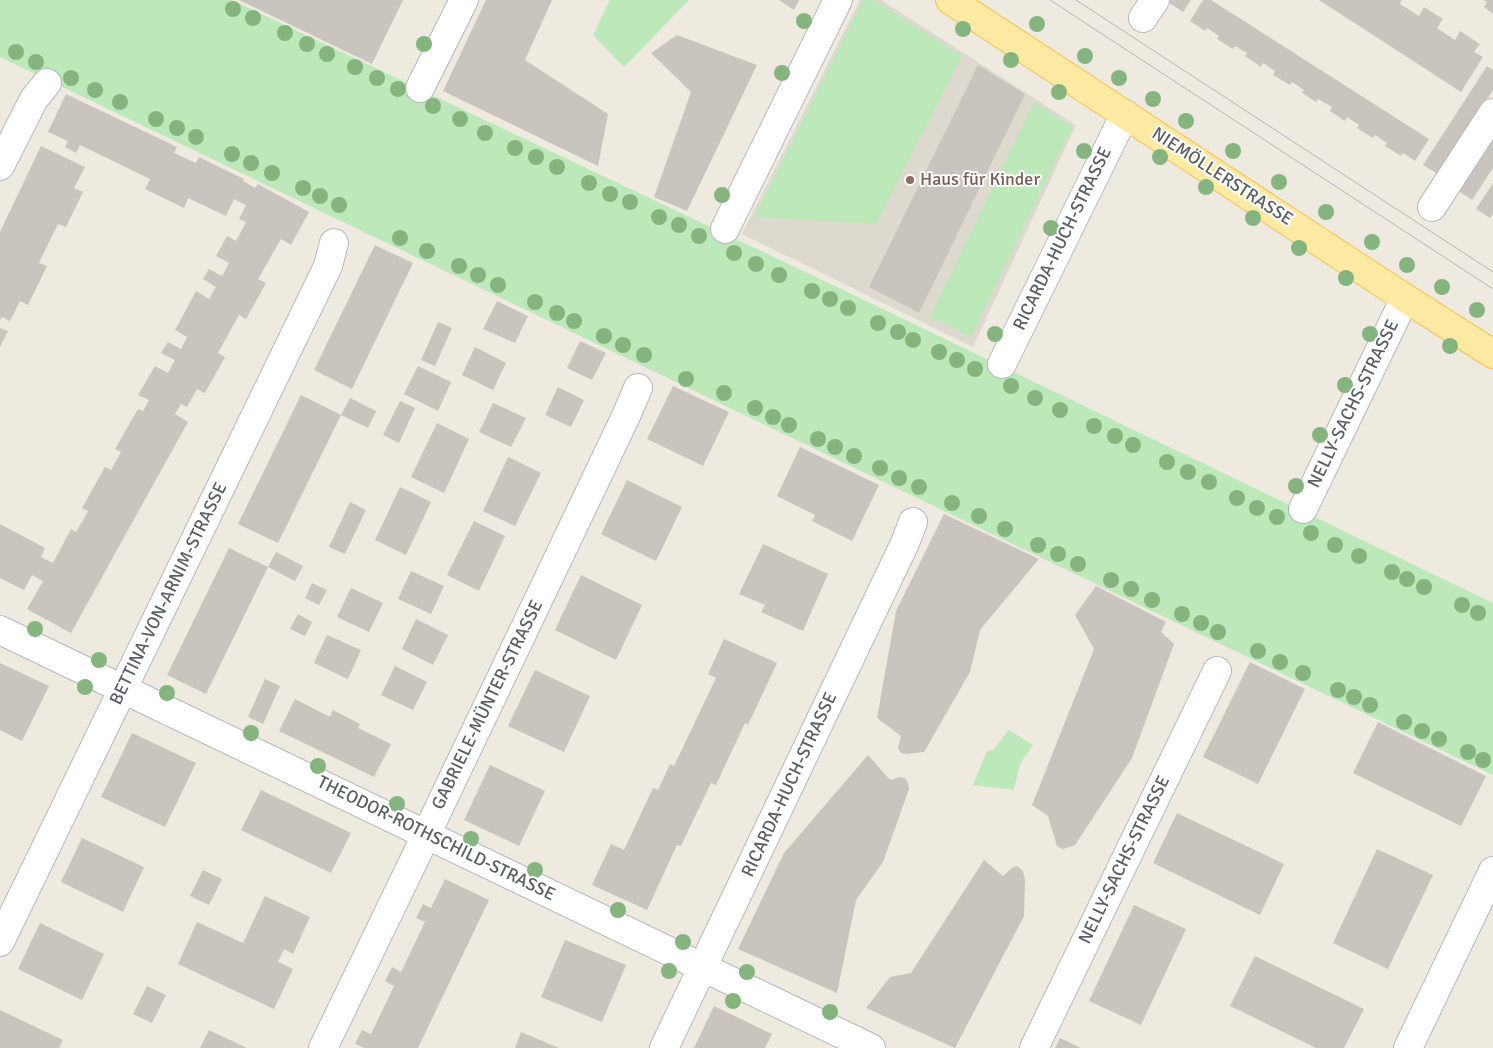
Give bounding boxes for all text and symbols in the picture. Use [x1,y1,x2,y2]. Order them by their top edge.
street label: NIEMÖLLERSTRASSE [1147,123,1297,231]
street label: RICARDA-HUCH-STRASSE [1009,144,1117,334]
place label: Haus für Kinder [920,169,1040,191]
marker: Haus für Kinder [904,174,916,186]
street label: NELLY-SACHS-STRASSE [1304,316,1404,492]
street label: BETTINA-VON-ARNIM-STRASSE [106,479,232,709]
street label: GABRIELE-MÜNTER-STRASSE [428,597,548,813]
street label: RICARDA-HUCH-STRASSE [738,689,842,881]
street label: THEODOR-ROTHSCHILD-STRASSE [314,772,558,906]
street label: NELLY-SACHS-STRASSE [1075,772,1175,948]

